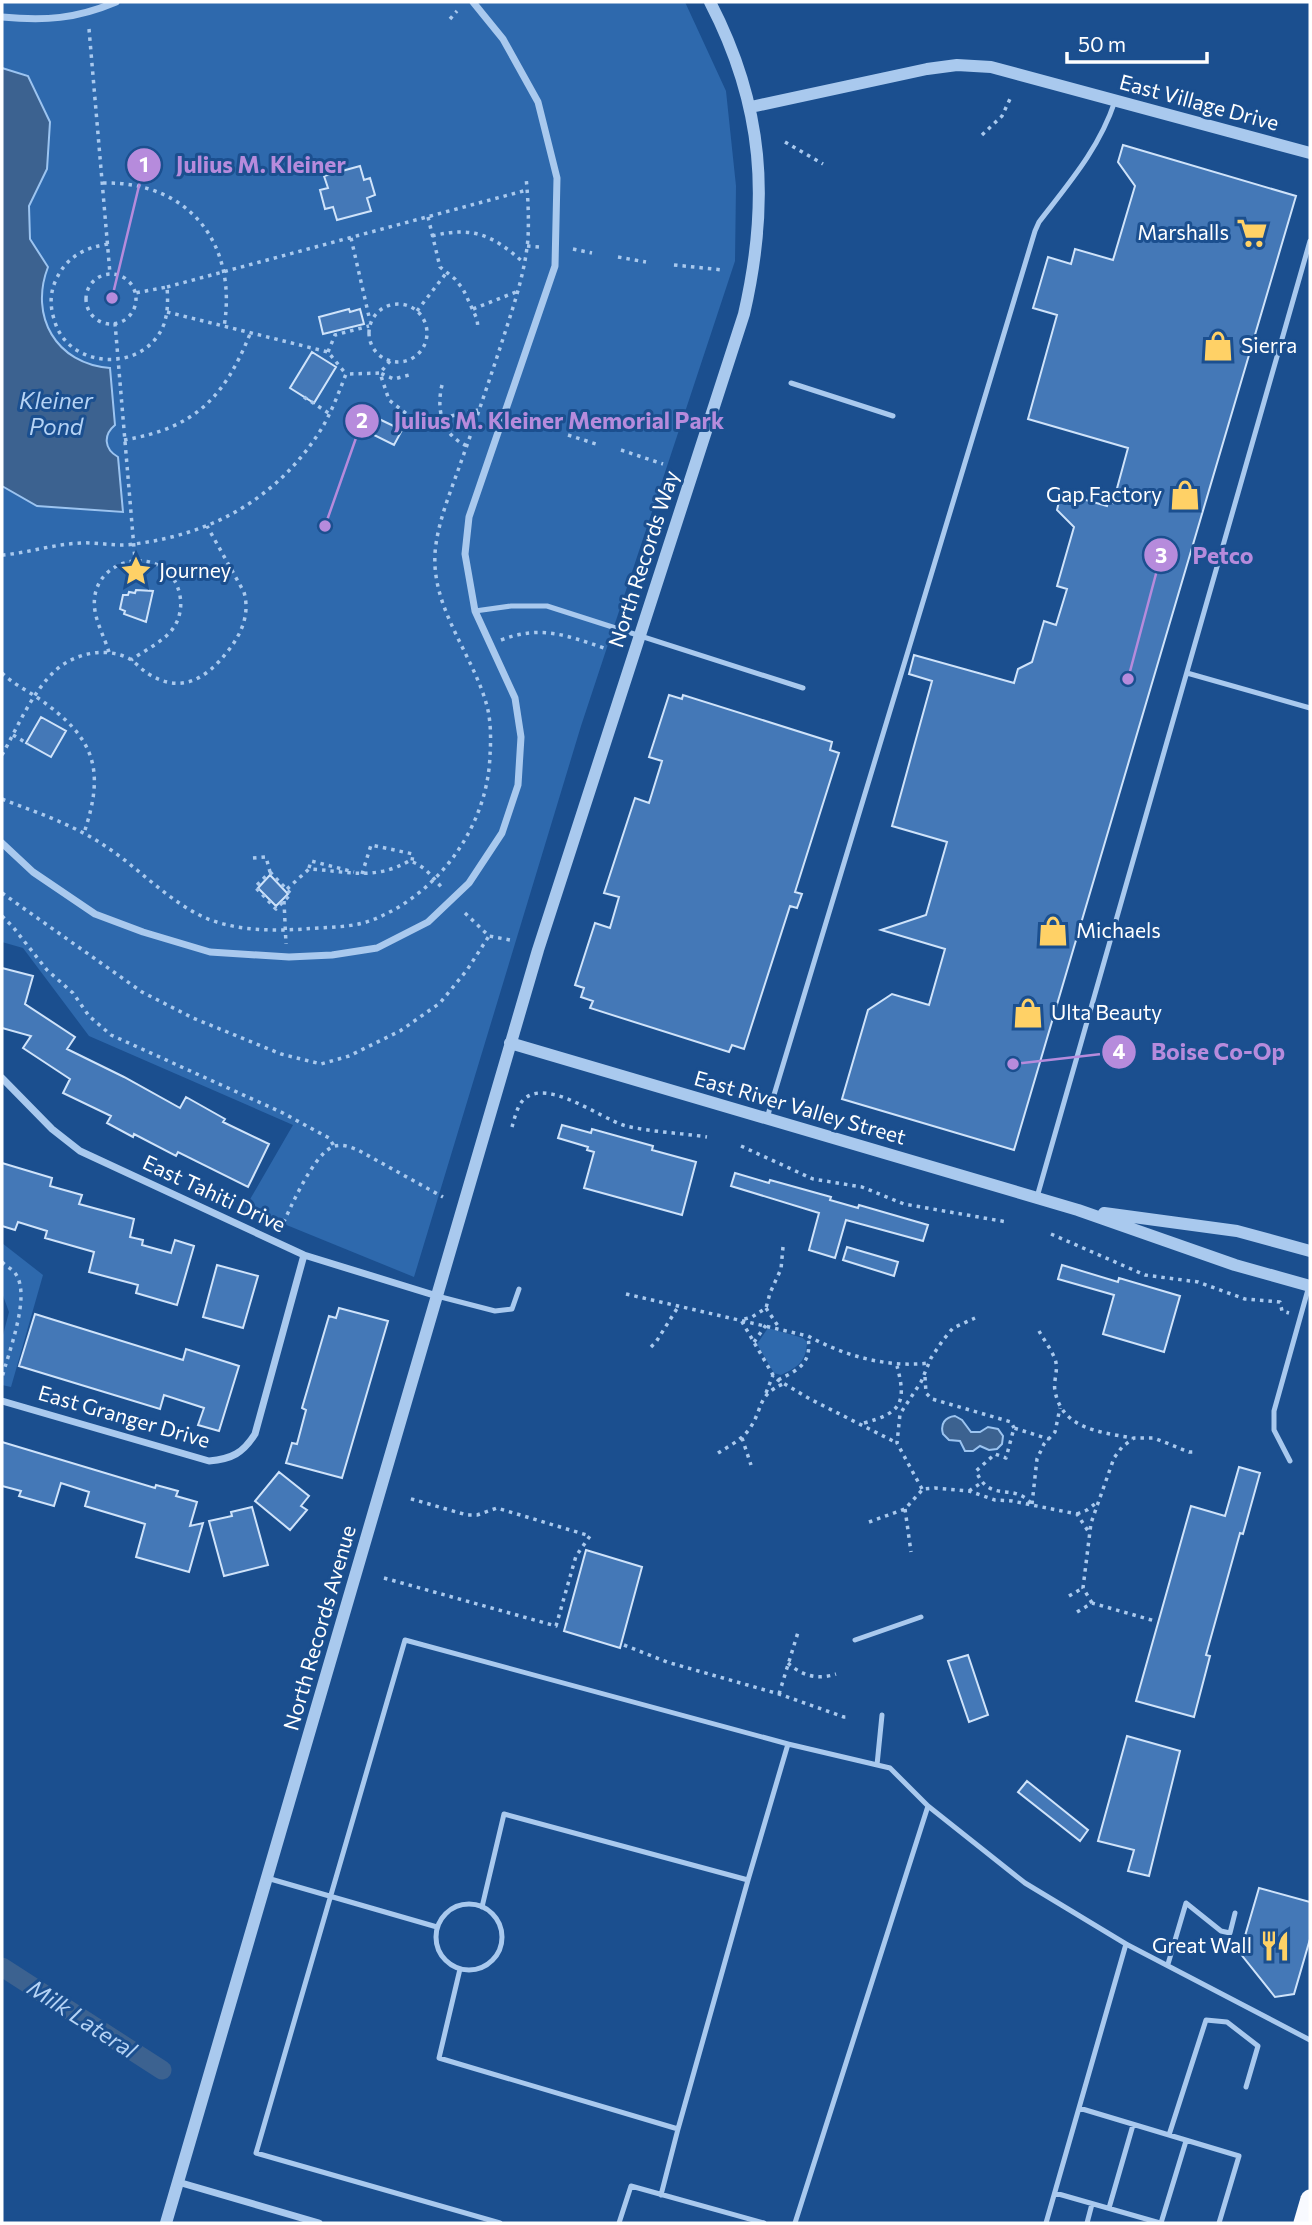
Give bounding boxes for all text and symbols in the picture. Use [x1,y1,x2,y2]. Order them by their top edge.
scale bar [1067,21,1207,65]
text: 50 m [1078,31,1126,56]
street label: East Village Drive [1117,68,1282,135]
callout: Julius M. Kleiner [127,143,360,187]
text: Julius M. Kleiner [176,150,346,178]
text: 1 [139,151,149,176]
supermarket icon: Marshalls [1235,216,1269,250]
place label: Marshalls [1137,219,1229,244]
shop icon: Sierra [1201,329,1235,363]
place label: Sierra [1241,332,1297,357]
water label: Kleiner Pond [19,386,94,440]
callout: Julius M. Kleiner Memorial Park [345,399,738,443]
text: Julius M. Kleiner Memorial Park [394,406,724,434]
text: 2 [356,407,368,432]
street label: North Records Way [602,467,683,650]
shop icon: Gap Factory [1168,478,1202,512]
place label: Gap Factory [1046,481,1162,506]
callout: Petco [1144,533,1268,577]
text: Petco [1192,541,1254,569]
text: 3 [1155,542,1167,567]
place icon: Journey [119,554,153,588]
place label: Journey [159,557,232,582]
shop icon: Michaels [1036,914,1070,948]
place label: Michaels [1076,917,1161,942]
shop icon: Ulta Beauty [1011,996,1045,1030]
place label: Ulta Beauty [1051,999,1162,1024]
callout: Boise Co-Op [1102,1030,1299,1074]
text: Boise Co-Op [1151,1037,1285,1065]
text: 4 [1113,1038,1126,1063]
street label: East River Valley Street [692,1064,909,1149]
street label: East Tahiti Drive [139,1149,290,1237]
street label: East Granger Drive [36,1379,213,1452]
street label: North Records Avenue [277,1522,360,1733]
restaurant icon: Great Wall [1258,1929,1292,1963]
place label: Great Wall [1152,1932,1252,1957]
water label: Milk Lateral [23,1973,143,2064]

